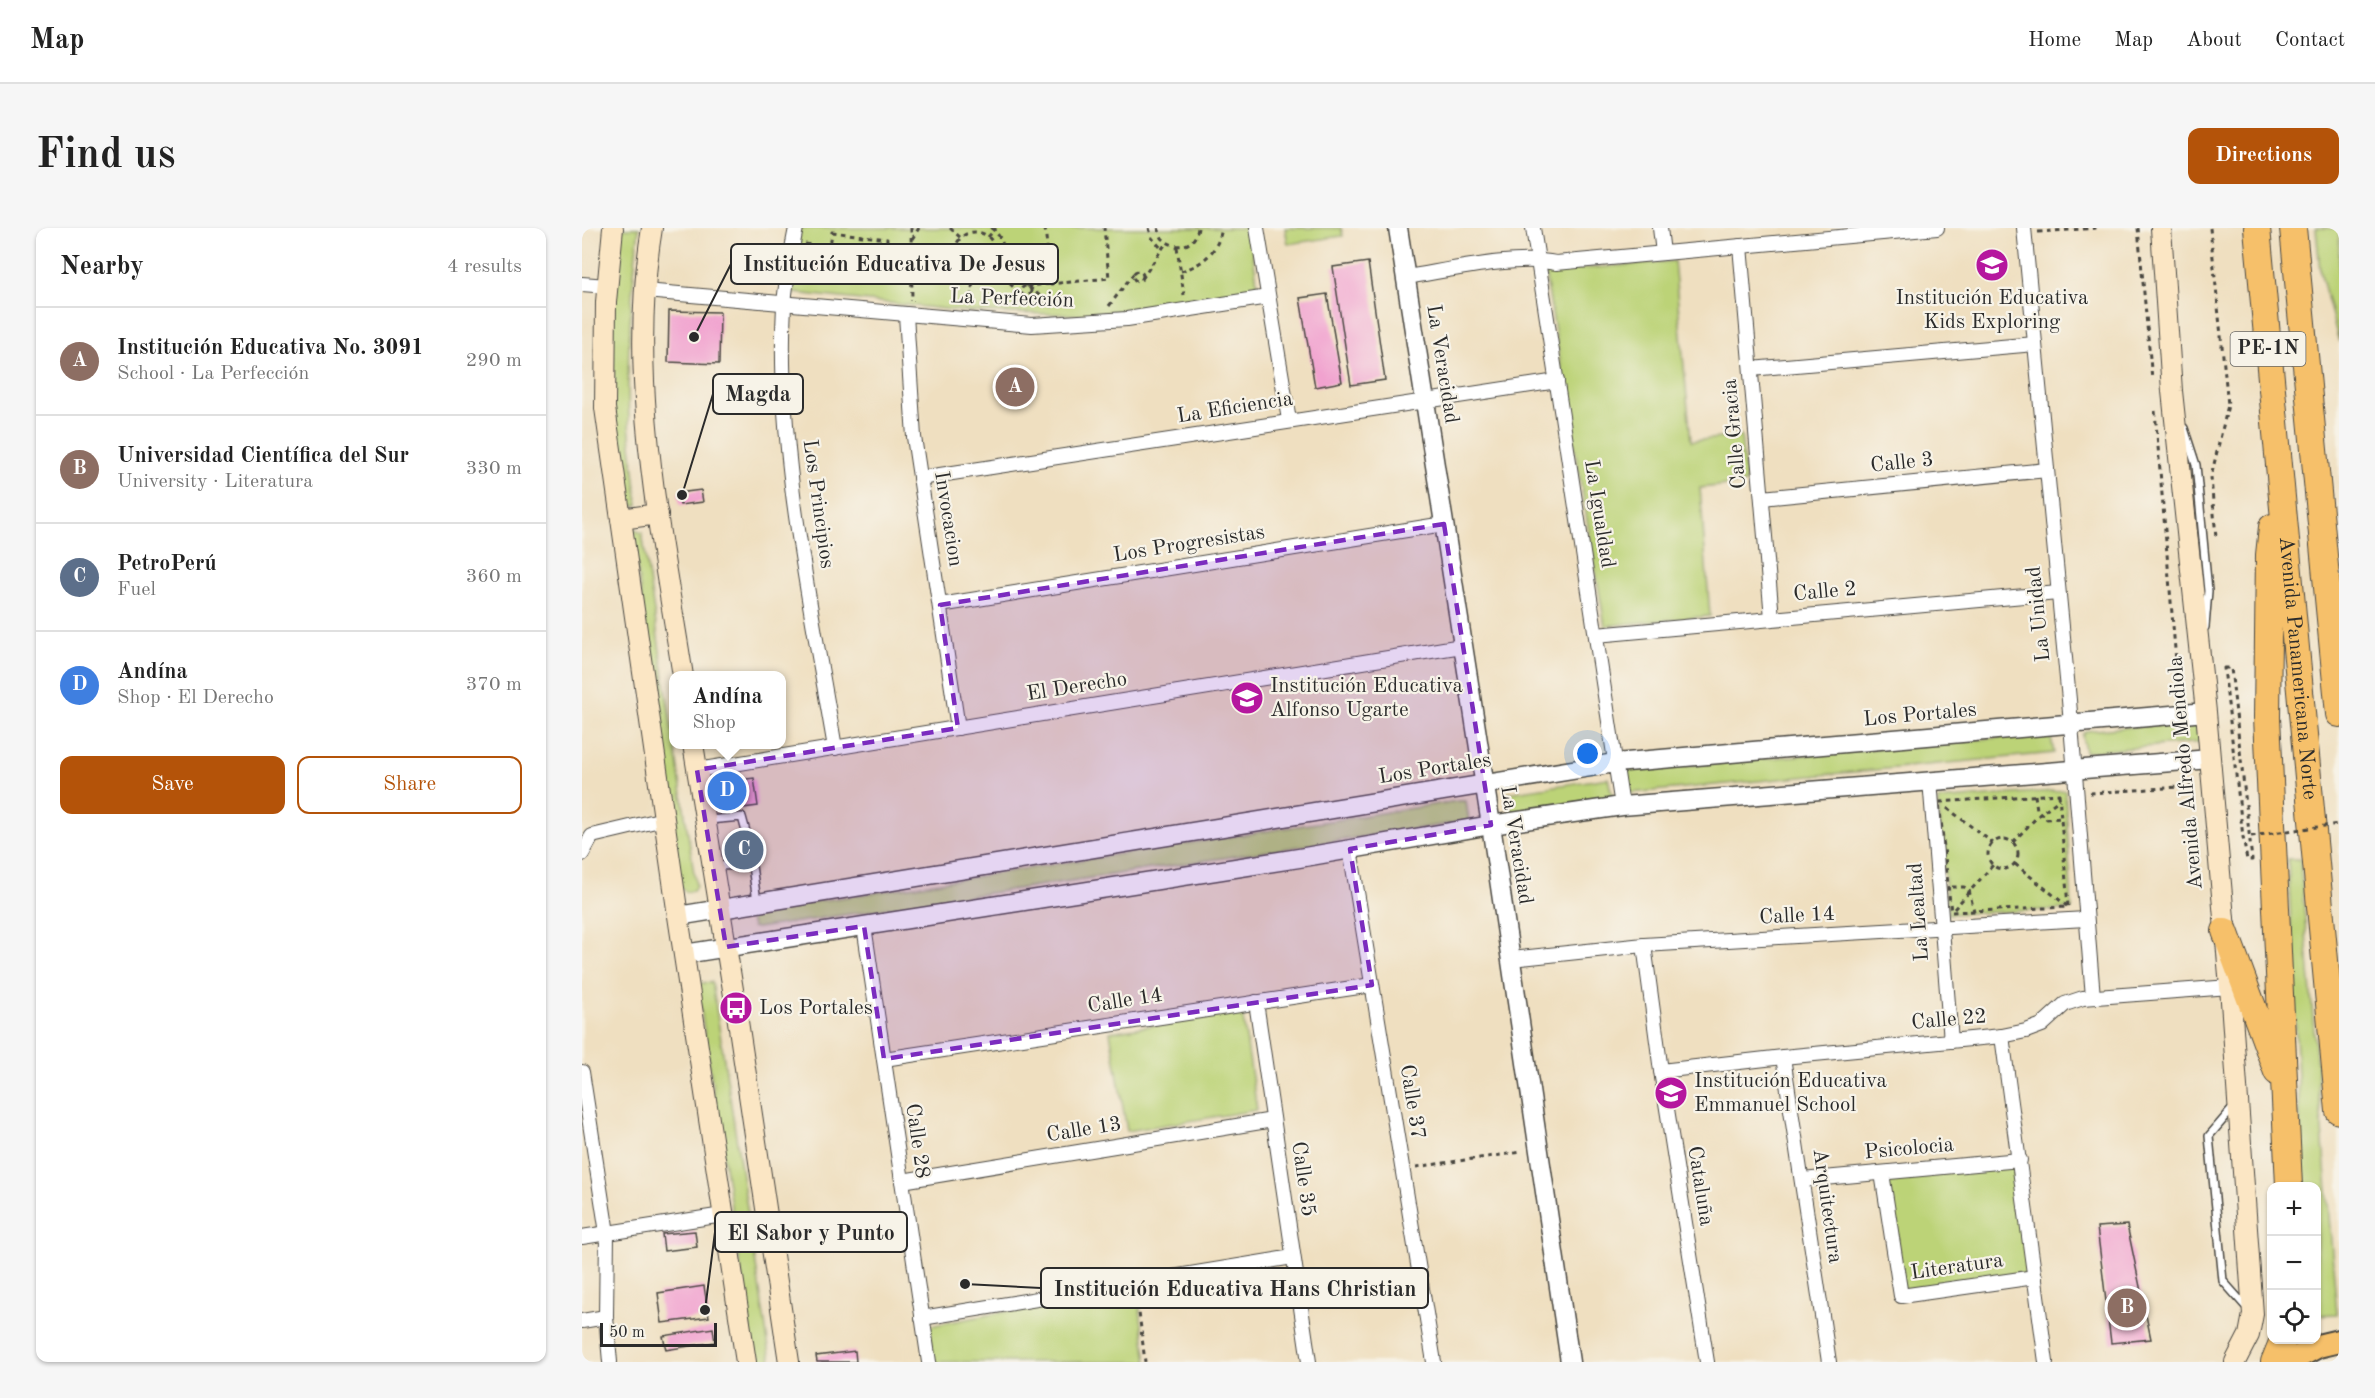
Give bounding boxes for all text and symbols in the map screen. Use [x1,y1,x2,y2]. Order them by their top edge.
text: Map [30,27,84,55]
text: Home [2028,30,2081,51]
text: Map [2114,30,2153,51]
text: About [2186,30,2242,51]
text: Contact [2275,30,2345,51]
button: Directions [2188,128,2339,184]
text: Find us [36,135,175,177]
callout: Institución Educativa De Jesus [731,244,1058,284]
school or university icon: Institución Educativa Kids Exploring [1974,247,2010,283]
text: Nearby [60,254,144,280]
text: Institución Educativa De Jesus [743,254,1045,276]
text: 4 results [447,257,522,277]
street label: La Perfección [950,286,1074,312]
place label: Institución Educativa Kids Exploring [1896,288,2088,333]
street label: La Veracidad [1422,303,1462,425]
road number: PE-1N [2230,332,2306,366]
text: Institución Educativa No. 3091 [117,337,424,359]
text: A [72,351,87,371]
text: 290 m [466,351,522,371]
text: School · La Perfección [117,364,309,384]
pin: A [996,364,1034,410]
callout: Magda [713,374,803,414]
street label: Calle Gracia [1720,378,1750,490]
text: Magda [725,384,791,406]
street label: La Eficiencia [1176,388,1294,428]
street label: Los Principios [799,438,837,570]
text: Universidad Científica del Sur [117,445,409,467]
street label: Calle 3 [1869,449,1935,477]
street label: La Igualdad [1580,458,1618,570]
text: B [72,459,87,479]
text: 330 m [466,459,522,479]
street label: Invocacion [930,470,966,568]
text: University · Literatura [117,472,313,492]
street label: Los Progresistas [1112,522,1266,566]
street label: Avenida Panamericana Norte [2275,536,2321,801]
text: PetroPerú [117,553,217,575]
street label: La Unidad [2024,565,2054,663]
text: C [73,567,86,587]
text: 360 m [466,567,522,587]
street label: Calle 2 [1792,579,1858,605]
text: Fuel [117,580,156,600]
street label: Avenida Alfredo Mendiola [2165,655,2207,891]
text: Andína [117,661,188,683]
street label: El Derecho [1025,669,1129,705]
popup [669,671,786,749]
text: D [72,675,87,695]
text: 370 m [466,675,522,695]
place label: Institución Educativa Alfonso Ugarte [1270,676,1463,721]
school or university icon: Institución Educativa Alfonso Ugarte [1229,680,1265,716]
text: Andína [692,686,763,708]
text: Shop · El Derecho [117,688,274,708]
street label: Los Portales [1862,700,1978,730]
text: Shop [692,713,736,733]
your location [1573,739,1602,768]
street label: Los Portales [1377,750,1493,788]
button: Save [60,756,285,814]
button: Share [297,756,522,814]
pin: D [708,768,746,814]
street label: La Veracidad [1496,784,1536,906]
pin: C [724,828,764,872]
street label: La Lealtad [1905,862,1933,962]
street label: Calle 14 [1759,904,1835,928]
street label: Calle 14 [1086,985,1164,1017]
bus stop icon: Los Portales [718,990,754,1026]
place label: Los Portales [759,998,873,1019]
street label: Calle 22 [1910,1006,1988,1034]
street label: Calle 37 [1396,1063,1428,1141]
place label: Institución Educativa Emmanuel School [1694,1071,1887,1116]
school or university icon: Institución Educativa Emmanuel School [1653,1075,1689,1111]
street label: Calle 28 [901,1102,933,1180]
street label: Calle 13 [1045,1114,1123,1146]
street label: Psicolocia [1863,1135,1955,1163]
street label: Calle 35 [1287,1140,1319,1218]
street label: Cataluña [1683,1144,1717,1228]
street label: Arquitectura [1809,1147,1845,1265]
map controls [2267,1182,2321,1344]
button: + [2267,1182,2321,1236]
callout: El Sabor y Punto [715,1212,907,1252]
text: El Sabor y Punto [727,1223,895,1245]
button: − [2267,1236,2321,1290]
street label: Literatura [1909,1250,2005,1284]
callout: Institución Educativa Hans Christian [1041,1268,1428,1308]
text: Institución Educativa Hans Christian [1054,1279,1416,1301]
pin: B [2108,1286,2146,1330]
button: locate [2267,1290,2321,1344]
scale bar [600,1320,717,1348]
text: 50 m [609,1325,645,1341]

